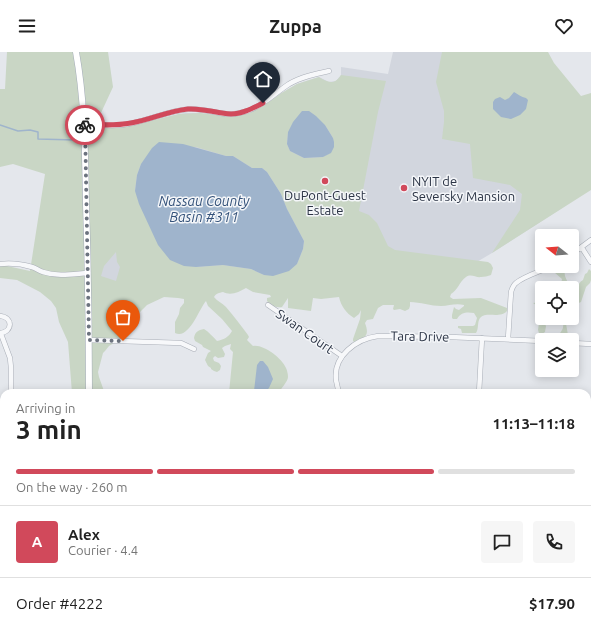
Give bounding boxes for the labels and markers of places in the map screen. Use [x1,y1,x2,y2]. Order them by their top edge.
pin [246,62,280,103]
place label: NYIT de Seversky Mansion [412,174,515,203]
marker: DuPont-Guest Estate [320,176,330,186]
marker: NYIT de Seversky Mansion [399,183,409,193]
place label: DuPont-Guest Estate [284,188,366,217]
pin [106,300,140,341]

